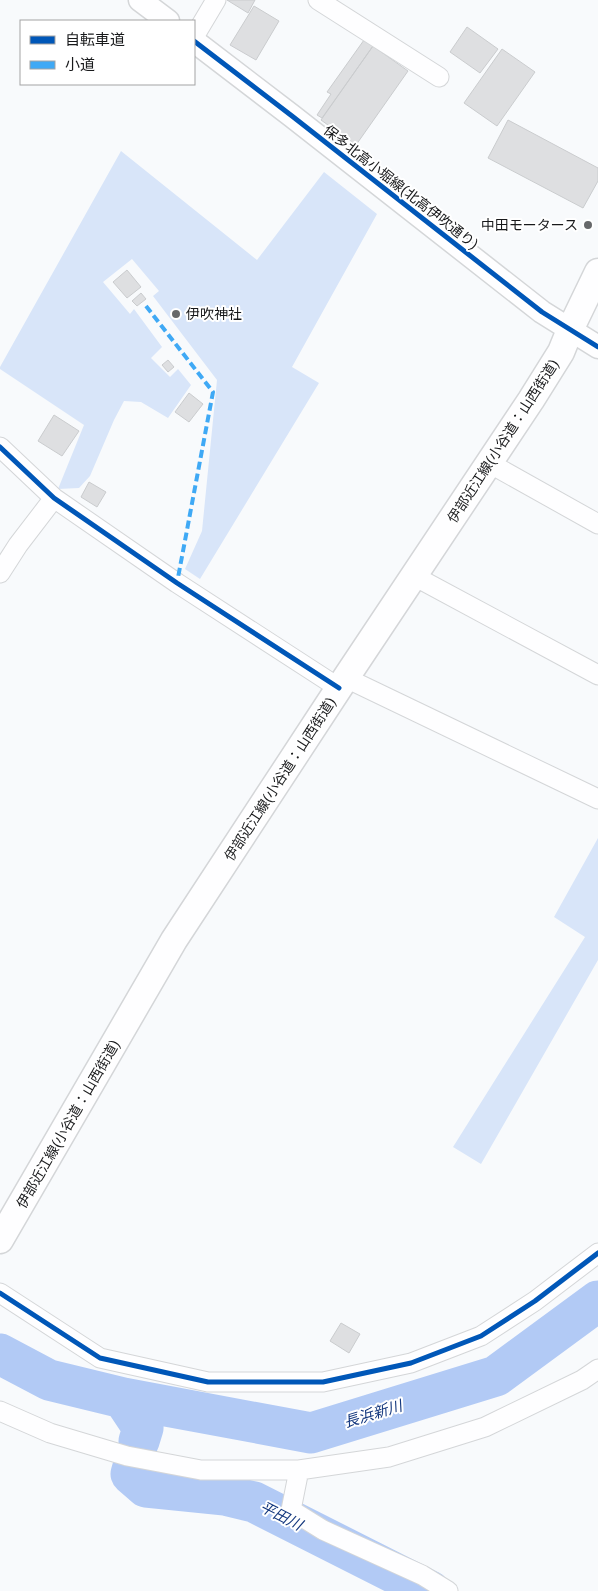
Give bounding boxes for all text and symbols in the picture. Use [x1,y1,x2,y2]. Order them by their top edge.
legend [20,20,195,85]
text: 自転車道 [65,31,125,49]
text: 小道 [65,56,95,74]
street label: 保多北高小堀線(北高伊吹通り) [320,122,481,253]
place label: 中田モータース [481,217,578,233]
marker: 中田モータース [582,219,594,231]
place label: 伊吹神社 [186,306,242,322]
marker: 伊吹神社 [170,308,182,320]
street label: 伊部近江線(小谷道：山西街道) [444,356,563,526]
street label: 伊部近江線(小谷道：山西街道) [221,694,340,864]
street label: 伊部近江線(小谷道：山西街道) [13,1037,124,1211]
water label: 長浜新川 [342,1396,406,1431]
water label: 平田川 [257,1498,307,1535]

